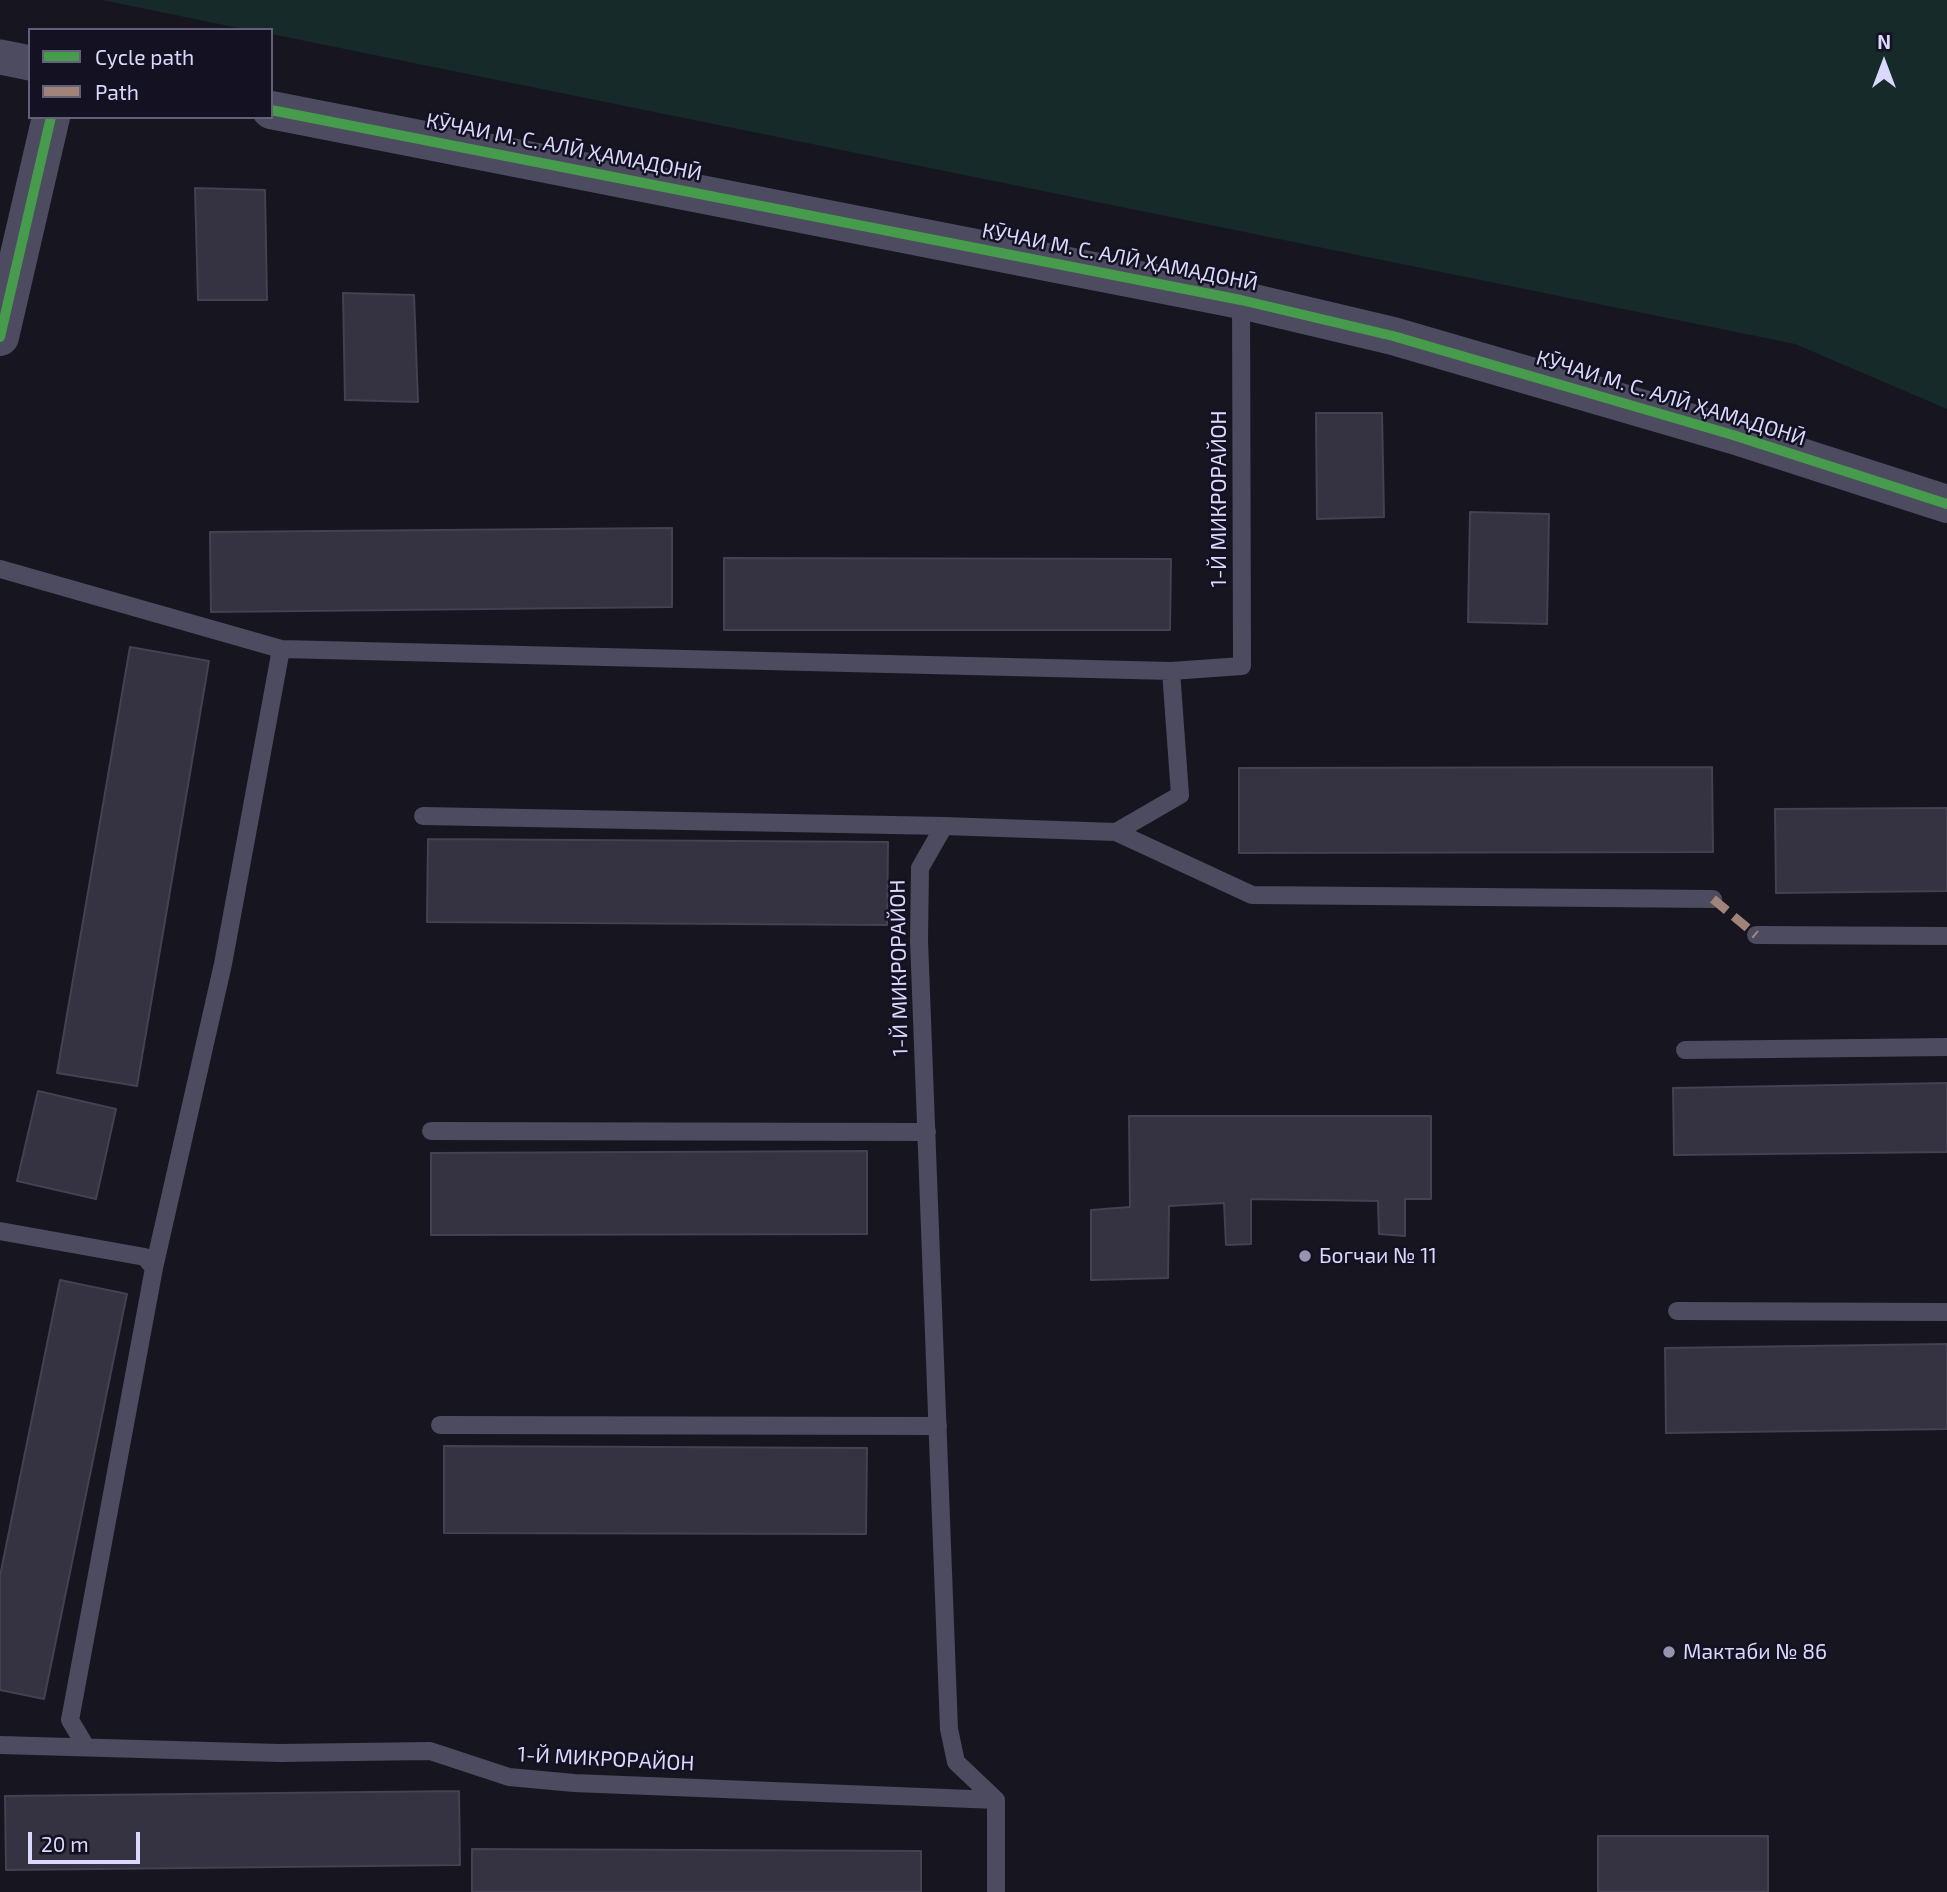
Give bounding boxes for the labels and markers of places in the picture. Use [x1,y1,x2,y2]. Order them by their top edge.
place label: Богчаи № 11 [1319,1243,1437,1269]
marker: Богчаи № 11 [1297,1248,1313,1264]
place label: Мактаби № 86 [1683,1639,1827,1665]
marker: Мактаби № 86 [1661,1644,1677,1660]

